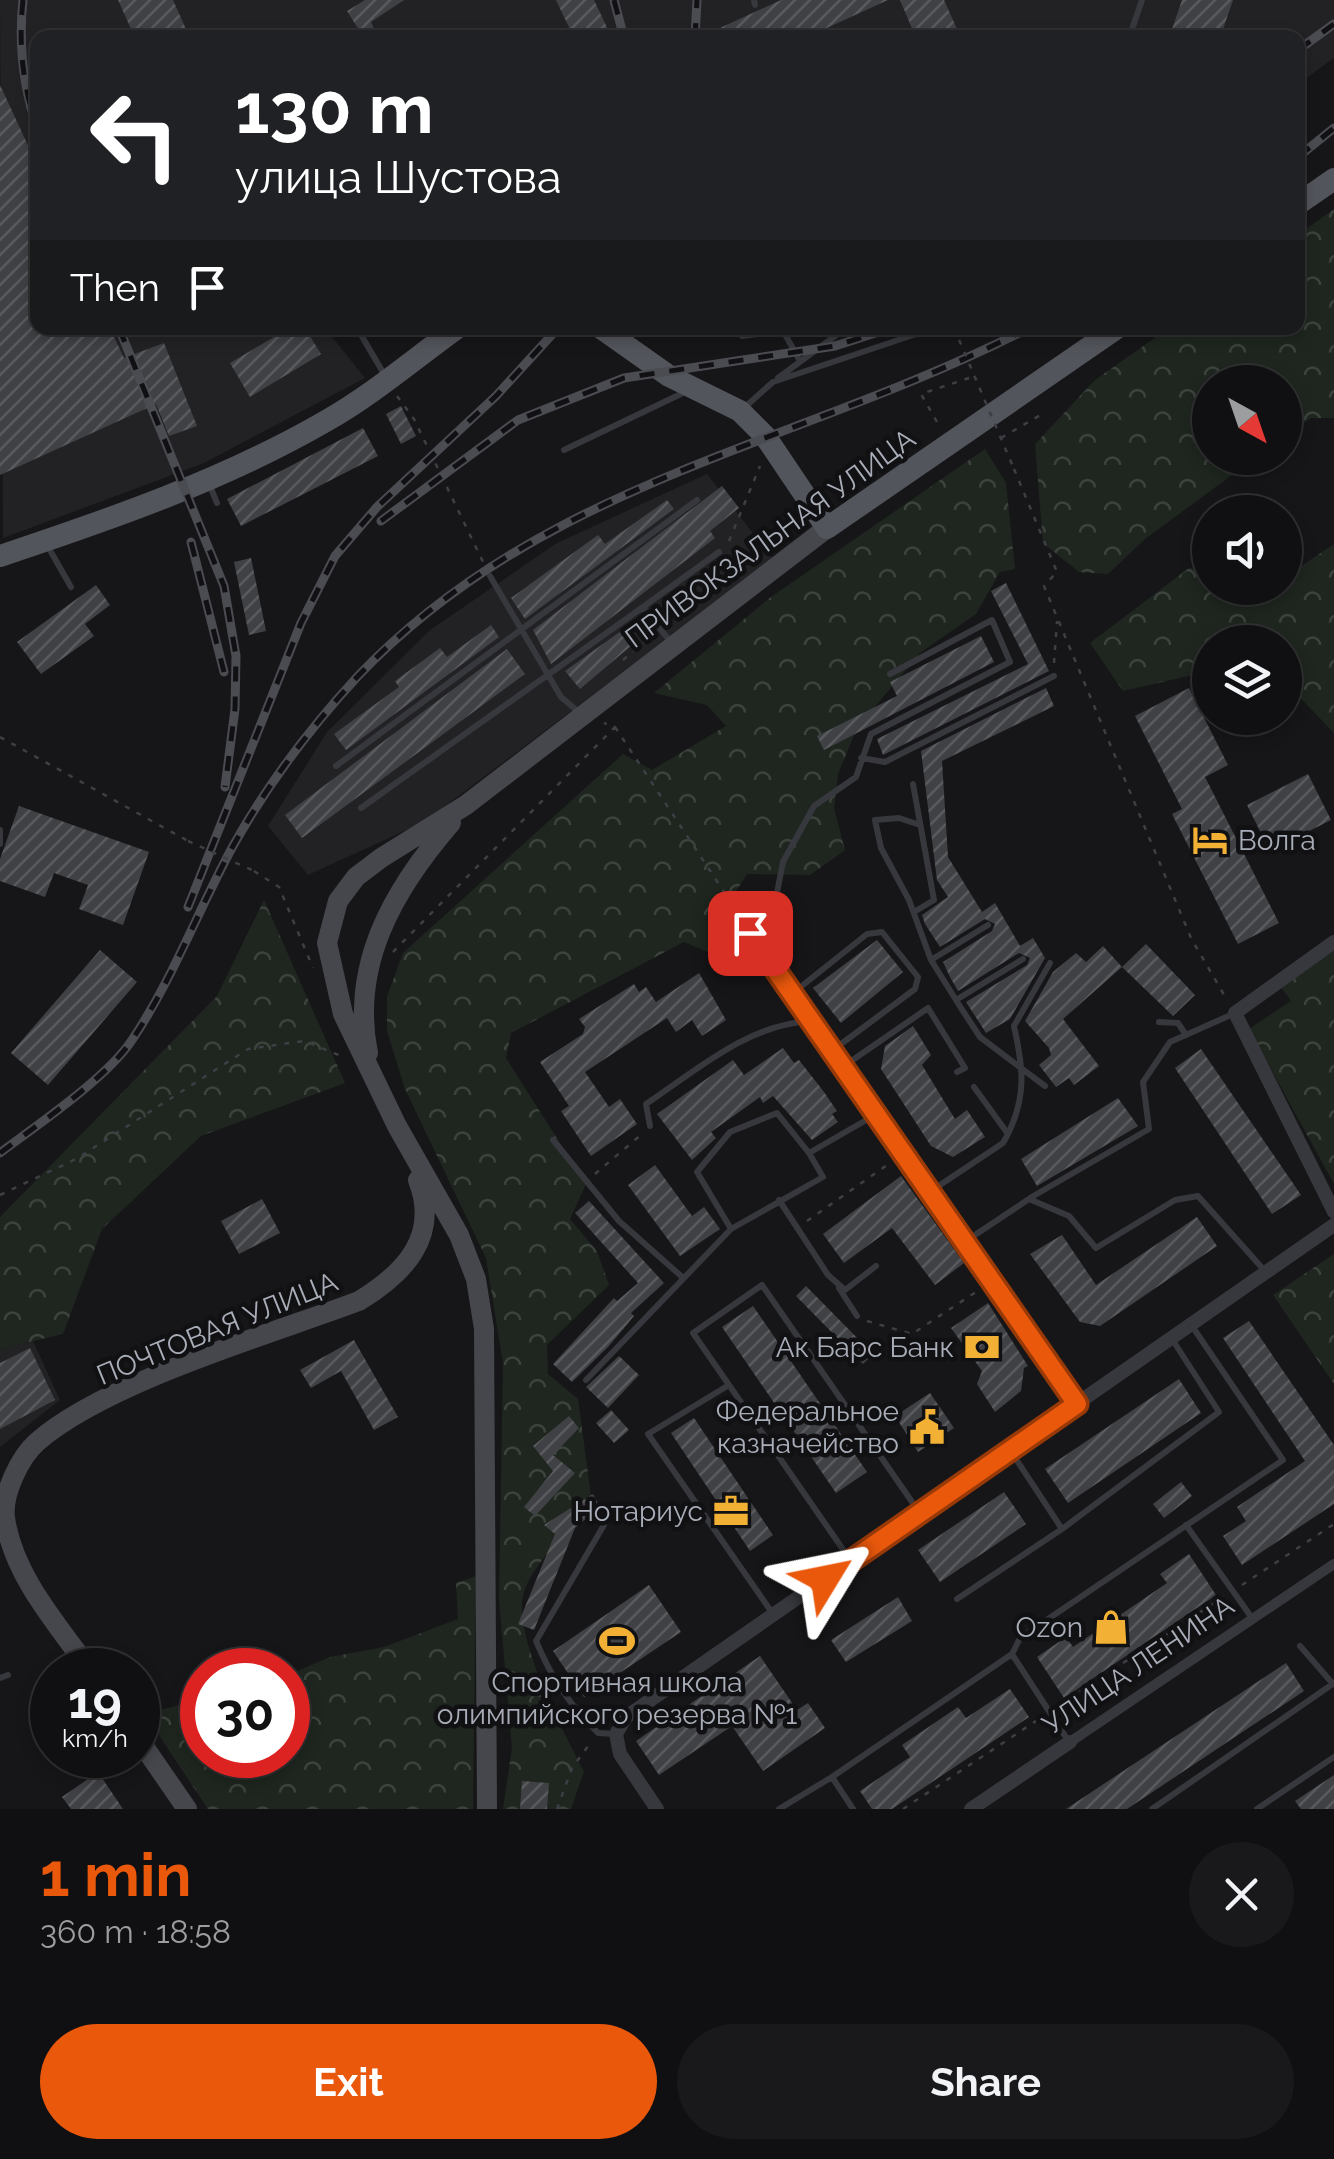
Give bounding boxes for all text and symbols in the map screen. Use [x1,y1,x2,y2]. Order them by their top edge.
text: 130 m [235,67,434,149]
icon: left [70,70,200,200]
text: улица Шустова [235,151,562,204]
icon: arrive [180,260,235,315]
text: Then [70,265,160,310]
north arrow [1192,365,1302,475]
map controls [1192,365,1302,735]
street label: ПРИВОКЗАЛЬНАЯ УЛИЦА [619,422,922,655]
button: sound [1192,495,1302,605]
button: layers [1192,625,1302,735]
hotel icon: Волга [1191,821,1229,859]
place label: Волга [1238,824,1316,857]
pin [708,891,793,976]
icon: arrive [723,906,778,961]
street label: ПОЧТОВАЯ УЛИЦА [92,1265,343,1392]
bank icon: Ак Барс Банк [963,1328,1001,1366]
place label: Ак Барс Банк [776,1331,954,1364]
place label: Федеральное казначейство [716,1395,899,1460]
public building icon: Федеральное казначейство [908,1408,946,1446]
office icon: Нотариус [712,1492,750,1530]
place label: Нотариус [573,1495,703,1528]
position arrow [773,1527,877,1631]
street label: УЛИЦА ЛЕНИНА [1036,1589,1240,1742]
shop icon: Ozon [1092,1608,1130,1646]
place label: Ozon [1016,1611,1083,1644]
sports icon: Спортивная школа олимпийского резерва №1 [598,1622,636,1660]
speed limit sign: 30 [180,1648,310,1778]
place label: Спортивная школа олимпийского резерва №1 [437,1666,797,1731]
text: 19 [68,1671,122,1730]
text: km/h [62,1723,128,1753]
text: 1 min [40,1840,191,1910]
button: close [1189,1842,1294,1947]
text: 360 m · 18:58 [40,1913,231,1950]
button: Exit [40,2024,657,2139]
button: Share [677,2024,1294,2139]

